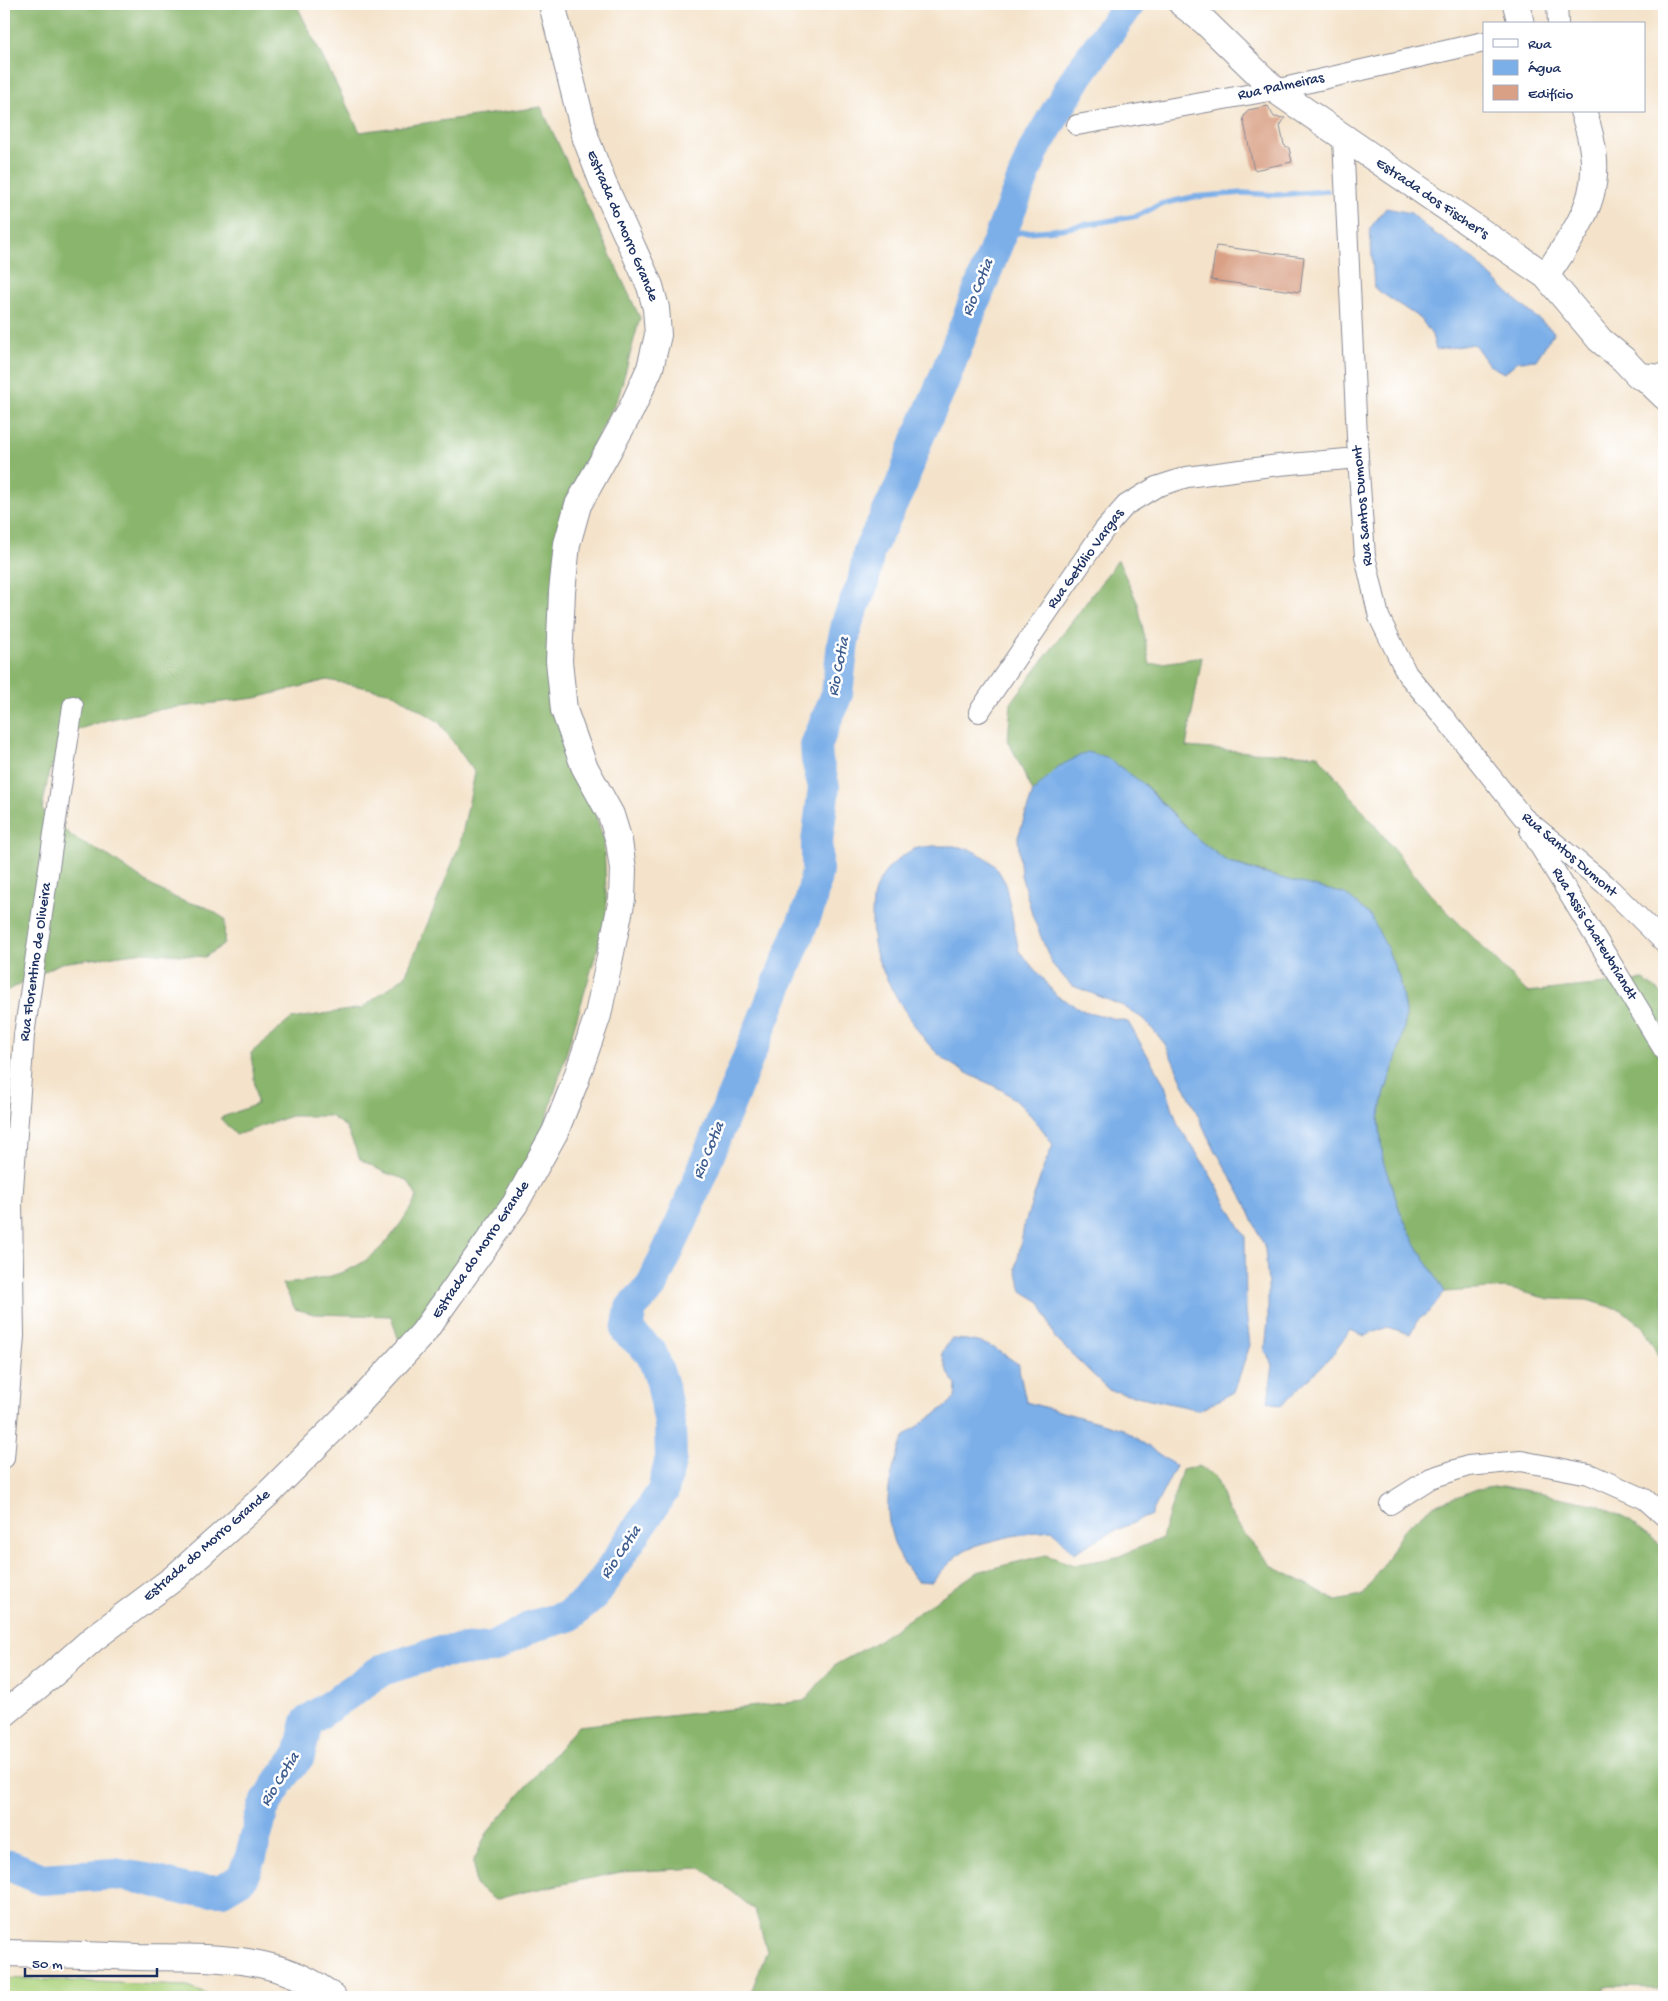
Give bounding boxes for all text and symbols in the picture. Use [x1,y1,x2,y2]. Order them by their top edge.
legend [1483,22,1646,112]
text: Rua [1528,36,1552,54]
text: Água [1528,60,1561,78]
street label: Rua Palmeiras [1236,69,1326,105]
text: Edifício [1528,86,1574,104]
street label: Estrada do Morro Grande [582,148,662,304]
street label: Estrada dos Fischer's [1372,154,1493,244]
water label: Rio Cotia [959,256,999,319]
street label: Rua Santos Dumont [1349,443,1377,567]
street label: Rua Getúlio Vargas [1044,505,1129,613]
water label: Rio Cotia [825,635,855,698]
street label: Rua Santos Dumont [1518,809,1622,903]
street label: Rua Assis Chateubriandt [1547,865,1642,1005]
street label: Rua Florentino de Oliveira [16,881,56,1043]
water label: Rio Cotia [690,1119,730,1182]
street label: Estrada do Morro Grande [428,1177,534,1322]
street label: Estrada do Morro Grande [140,1486,274,1606]
water label: Rio Cotia [597,1522,647,1583]
water label: Rio Cotia [257,1749,305,1810]
scale bar [25,1946,158,1978]
text: 50 m [32,1956,63,1974]

